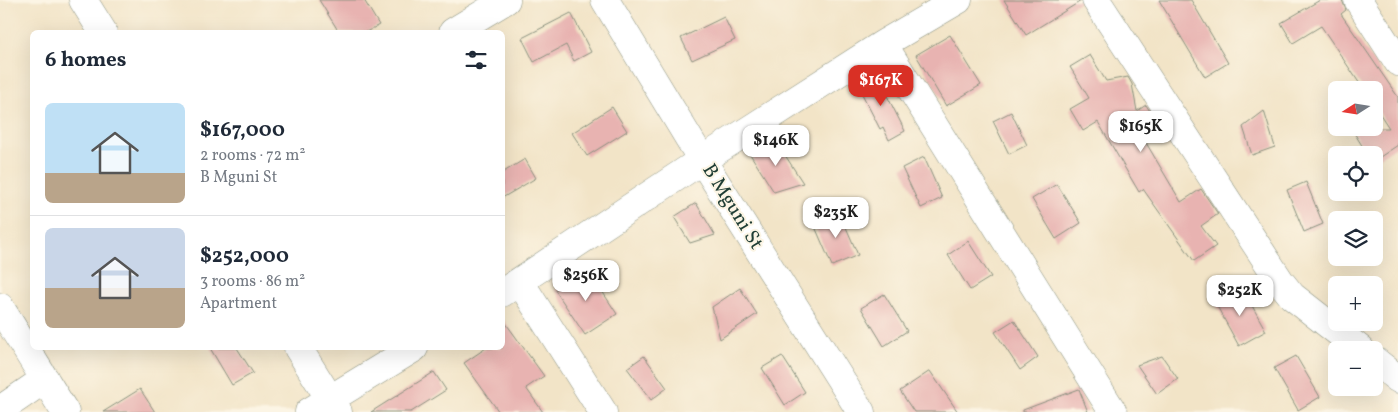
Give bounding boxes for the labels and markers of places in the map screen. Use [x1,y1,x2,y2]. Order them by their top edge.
pin: $167K [846,64,916,107]
pin: $165K [1106,110,1176,153]
pin: $146K [741,124,811,167]
pin: $235K [801,196,871,239]
pin: $256K [551,260,621,302]
pin: $252K [1205,274,1275,317]

